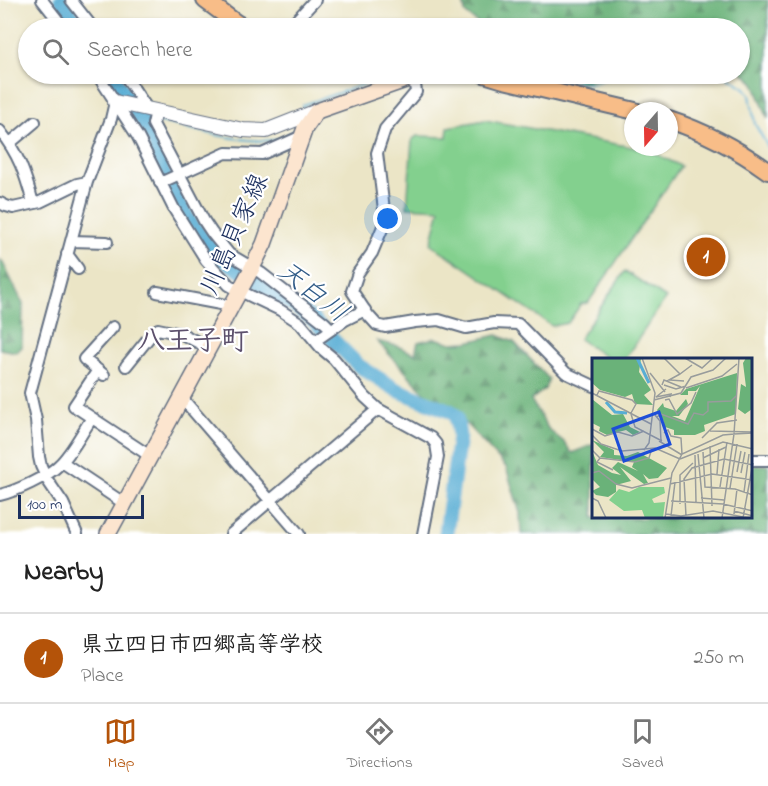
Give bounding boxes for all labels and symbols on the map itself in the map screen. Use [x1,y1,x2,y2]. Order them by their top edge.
north arrow [624,102,678,156]
street label: 川島貝家線 [192,168,280,302]
your location [373,204,402,233]
pin: 1 [686,234,726,280]
water label: 天白川 [268,253,356,333]
district label: 八王子町 [137,322,249,363]
inset map [592,358,753,519]
scale bar [18,492,144,520]

